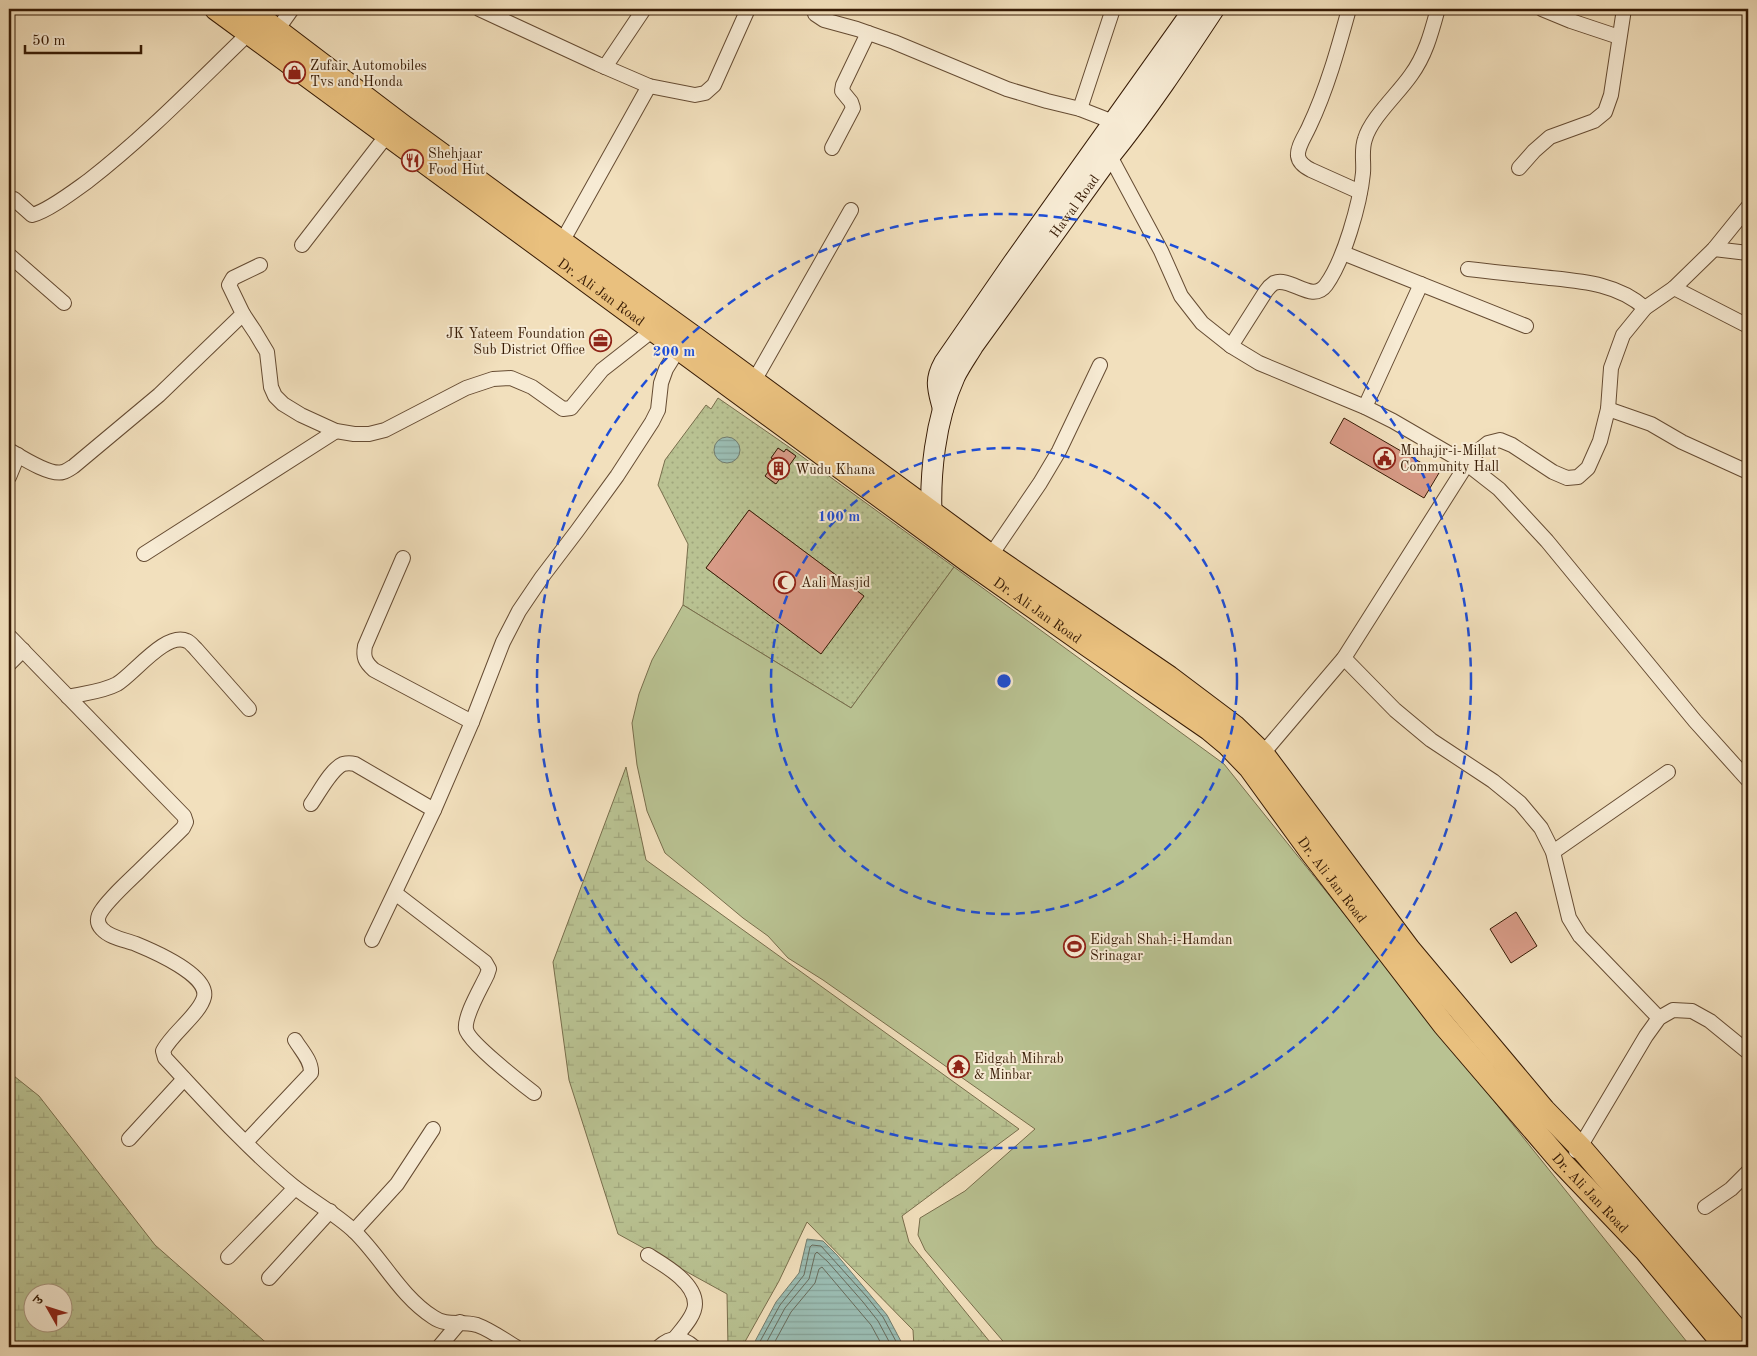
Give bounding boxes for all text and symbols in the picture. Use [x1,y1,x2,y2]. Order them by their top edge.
scale bar [25,22,141,54]
text: 50 m [32,34,66,49]
place label: Zufair Automobiles Tvs and Honda [310,59,427,89]
shop icon: Zufair Automobiles Tvs and Honda [282,61,306,85]
place label: Shehjaar Food Hut [428,147,485,177]
restaurant icon: Shehjaar Food Hut [400,149,424,173]
street label: Hawal Road [1048,172,1102,240]
street label: Dr. Ali Jan Road [555,256,647,329]
place label: JK Yateem Foundation Sub District Office [446,327,585,357]
office icon: JK Yateem Foundation Sub District Office [589,329,613,353]
text: 200 m [653,345,695,360]
place label: Muhajir-i-Millat Community Hall [1400,444,1499,474]
public building icon: Muhajir-i-Millat Community Hall [1372,446,1396,470]
building icon: Wudu Khana [767,457,791,481]
place label: Wudu Khana [795,463,875,477]
text: 100 m [818,510,860,525]
mosque icon: Aali Masjid [773,570,797,594]
street label: Dr. Ali Jan Road [991,575,1084,647]
place label: Aali Masjid [801,576,870,590]
centre of rings [995,672,1013,690]
street label: Dr. Ali Jan Road [1295,835,1369,926]
place label: Eidgah Shah-i-Hamdan Srinagar [1090,933,1233,963]
sports icon: Eidgah Shah-i-Hamdan Srinagar [1062,935,1086,959]
place label: Eidgah Mihrab & Minbar [974,1052,1064,1082]
temple icon: Eidgah Mihrab & Minbar [946,1054,970,1078]
street label: Dr. Ali Jan Road [1549,1151,1631,1236]
north arrow [22,1284,72,1334]
text: उ [30,1293,47,1308]

